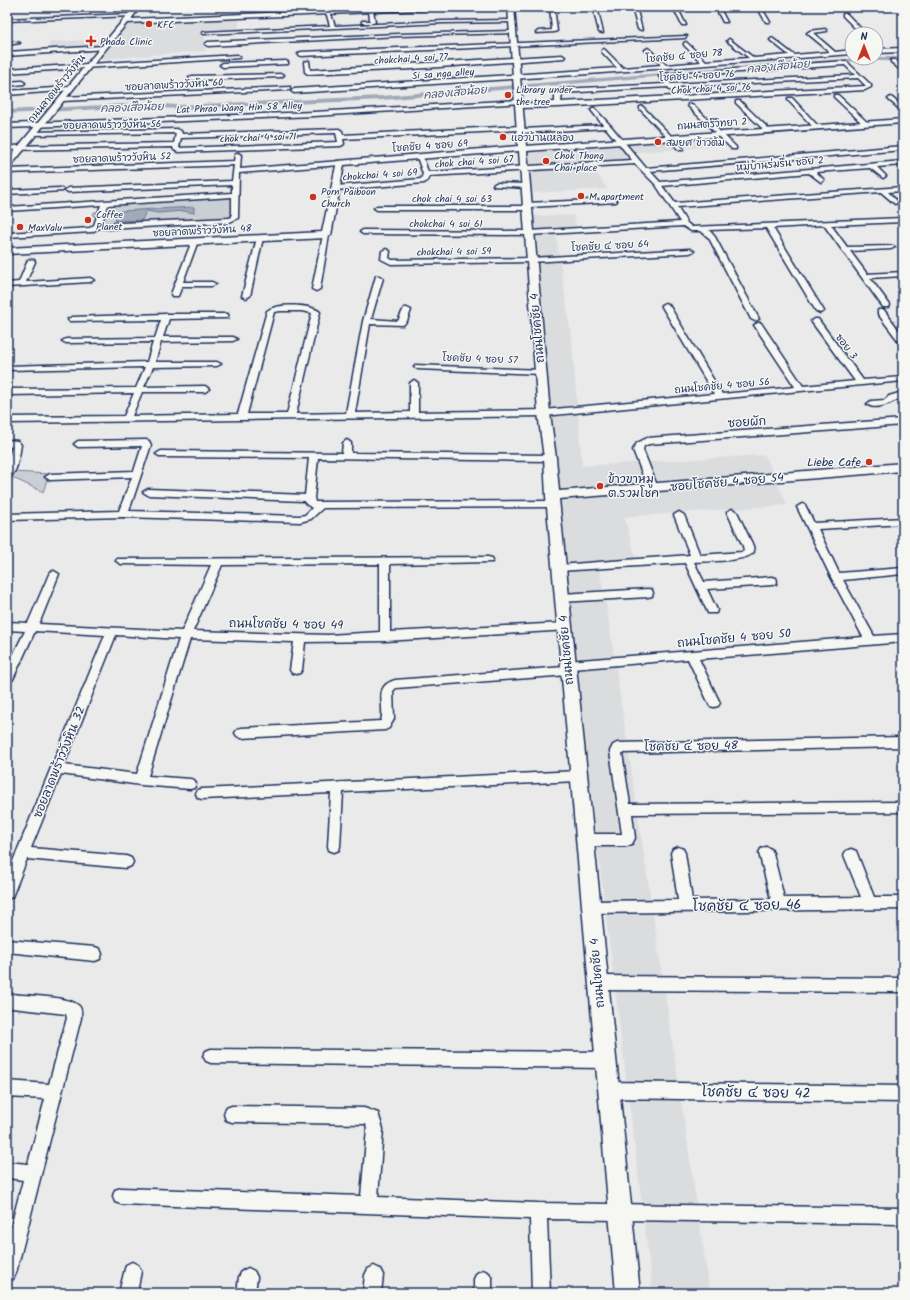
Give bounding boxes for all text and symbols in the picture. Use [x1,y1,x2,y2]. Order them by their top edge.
place label: KFC [157,17,174,33]
marker: KFC [144,19,154,29]
north arrow [844,26,884,66]
text: N [861,28,868,46]
place label: Phada Clinic [100,34,153,50]
marker: Phada Clinic [85,35,97,47]
street label: โชคชัย ๔ ซอย 78 [645,45,724,67]
street label: chokchai 4 soi 77 [374,49,449,69]
street label: ถนนลาดพร้าววังหิน [24,51,90,127]
water label: คลองเสือน้อย [746,55,811,79]
street label: Si sa nga alley [411,64,475,84]
street label: โชคชัย 4 ซอย 76 [659,66,735,86]
street label: ซอยลาดพร้าววังหิน 60 [125,74,224,96]
street label: Chok chai 4 soi 76 [671,79,752,99]
water label: คลองเสือน้อย [423,81,488,105]
place label: Library under the tree [516,82,573,110]
marker: Library under the tree [503,90,513,100]
water label: คลองเสือน้อย [100,98,165,118]
street label: Lat Phrao Wang Hin 58 Alley [176,98,303,118]
street label: ถนนสตรีวิทยา 2 [676,114,748,134]
street label: ซอยลาดพร้าววังหิน 56 [63,116,161,134]
street label: chok chai 4 soi 71 [220,129,296,147]
place label: แอ่วบ้านเหลือง [511,130,574,146]
marker: แอ่วบ้านเหลือง [498,132,508,142]
street label: โชคชัย 4 ซอย 69 [392,135,469,157]
place label: สมยศ ข้าวต้ม [666,135,725,151]
marker: สมยศ ข้าวต้ม [653,137,663,147]
street label: ซอยลาดพร้าววังหิน 52 [72,148,172,168]
place label: Chok Thong Chai place [554,148,604,176]
street label: หมู่บ้านร่มรื่น ซอย 2 [735,150,825,176]
street label: chok chai 4 soi 67 [434,151,514,173]
marker: Chok Thong Chai place [541,156,551,166]
street label: chokchai 4 soi 69 [342,164,418,186]
place label: Porn Paiboon Church [321,184,376,212]
place label: M apartment [589,189,644,205]
street label: chok chai 4 soi 63 [412,191,492,207]
marker: M apartment [576,191,586,201]
marker: Porn Paiboon Church [308,192,318,202]
place label: Coffee Planet [96,207,124,235]
marker: Coffee Planet [83,215,93,225]
street label: chokchai 4 soi 61 [409,216,483,232]
place label: MaxValu [28,220,62,236]
street label: ซอยลาดพร้าววังหิน 48 [152,220,253,242]
marker: MaxValu [15,222,25,232]
street label: โชคชัย ๔ ซอย 64 [571,236,650,256]
street label: chokchai 4 soi 59 [416,243,492,261]
street label: ถนนโชคชัย 4 [525,292,550,364]
street label: ซอย 3 [831,330,861,363]
street label: โชคชัย 4 ซอย 57 [442,350,518,368]
street label: ถนนโชคชัย 4 ซอย 56 [674,374,770,398]
street label: ซอยผัก [727,412,767,433]
place label: Liebe Cafe [807,453,862,472]
marker: Liebe Cafe [864,457,874,467]
street label: ซอยโชคชัย 4 ซอย 54 [670,468,785,497]
place label: ข้าวขาหมู ต.รวมโชค [608,470,659,503]
marker: ข้าวขาหมู ต.รวมโชค [595,481,605,491]
street label: ถนนโชคชัย 4 ซอย 49 [229,614,343,635]
street label: ถนนโชคชัย 4 [554,614,579,686]
street label: ถนนโชคชัย 4 ซอย 50 [676,624,792,653]
street label: ซอยลาดพร้าววังหิน 32 [28,703,91,821]
street label: โชคชัย ๔ ซอย 48 [644,736,739,757]
street label: โชคชัย ๔ ซอย 46 [693,894,802,918]
street label: ถนนโชคชัย 4 [585,937,610,1009]
street label: โชคชัย ๔ ซอย 42 [701,1081,811,1105]

